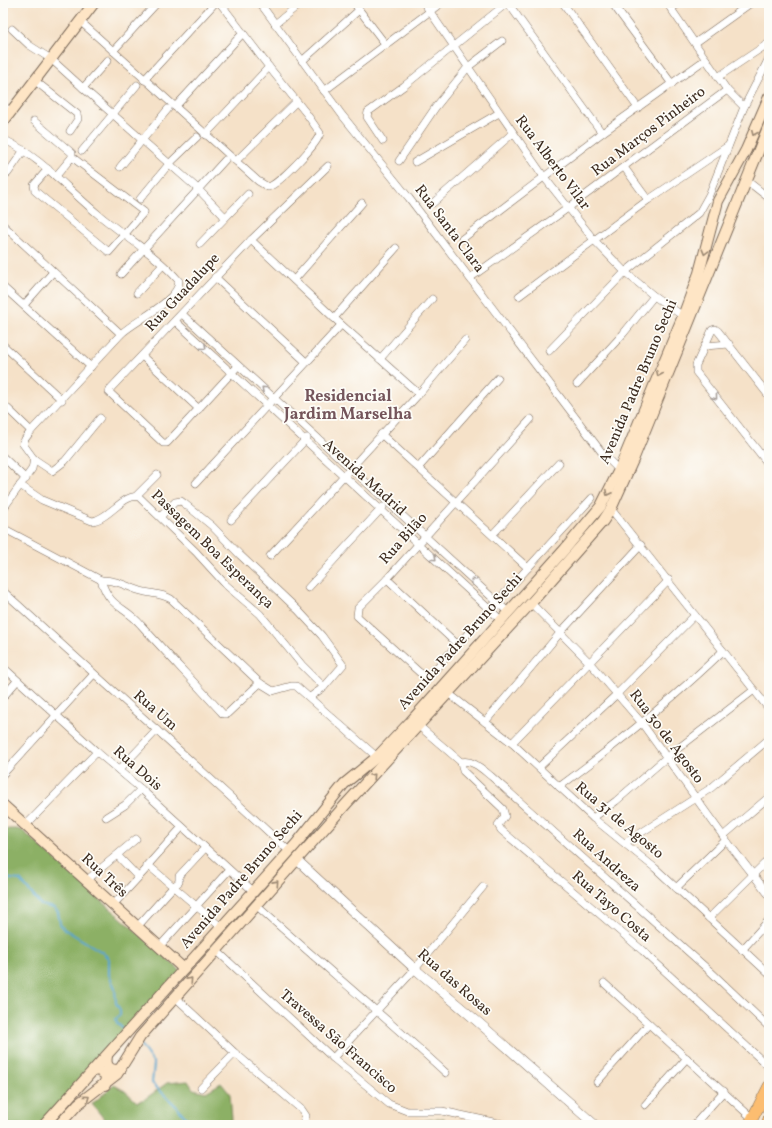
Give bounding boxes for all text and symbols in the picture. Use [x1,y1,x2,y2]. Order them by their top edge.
street label: Rua Marços Pinheiro [588,82,710,182]
street label: Rua Alberto Vilar [509,111,595,215]
one-way arrow [750,129,758,136]
street label: Rua Santa Clara [409,181,489,277]
street label: Rua Guadalupe [141,249,225,337]
one-way arrow [701,249,710,256]
street label: Avenida Padre Bruno Sechi [595,296,683,468]
one-way arrow [199,343,207,350]
one-way arrow [656,370,664,377]
district label: Residencial Jardim Marselha [283,386,412,426]
one-way arrow [261,387,269,394]
one-way arrow [711,393,718,400]
street label: Avenida Madrid [318,435,410,521]
street label: Passagem Boa Esperança [146,486,278,614]
one-way arrow [605,489,613,496]
street label: Rua Bilão [375,509,433,569]
one-way arrow [429,553,437,561]
street label: Avenida Padre Bruno Sechi [394,569,528,715]
one-way arrow [471,579,478,586]
street label: Rua Um [128,686,182,736]
street label: Rua 30 de Agosto [624,686,708,788]
street label: Rua Dois [108,742,166,796]
one-way arrow [368,774,375,781]
street label: Rua 31 de Agosto [570,778,668,864]
street label: Avenida Padre Bruno Sechi [176,806,308,954]
street label: Rua Andreza [567,825,645,897]
street label: Rua Três [76,849,132,903]
street label: Rua Tayo Costa [567,866,655,948]
one-way arrow [272,881,279,888]
street label: Rua das Rosas [412,945,496,1021]
one-way arrow [185,977,192,985]
street label: Travessa São Francisco [275,985,401,1099]
one-way arrow [82,1096,89,1103]

